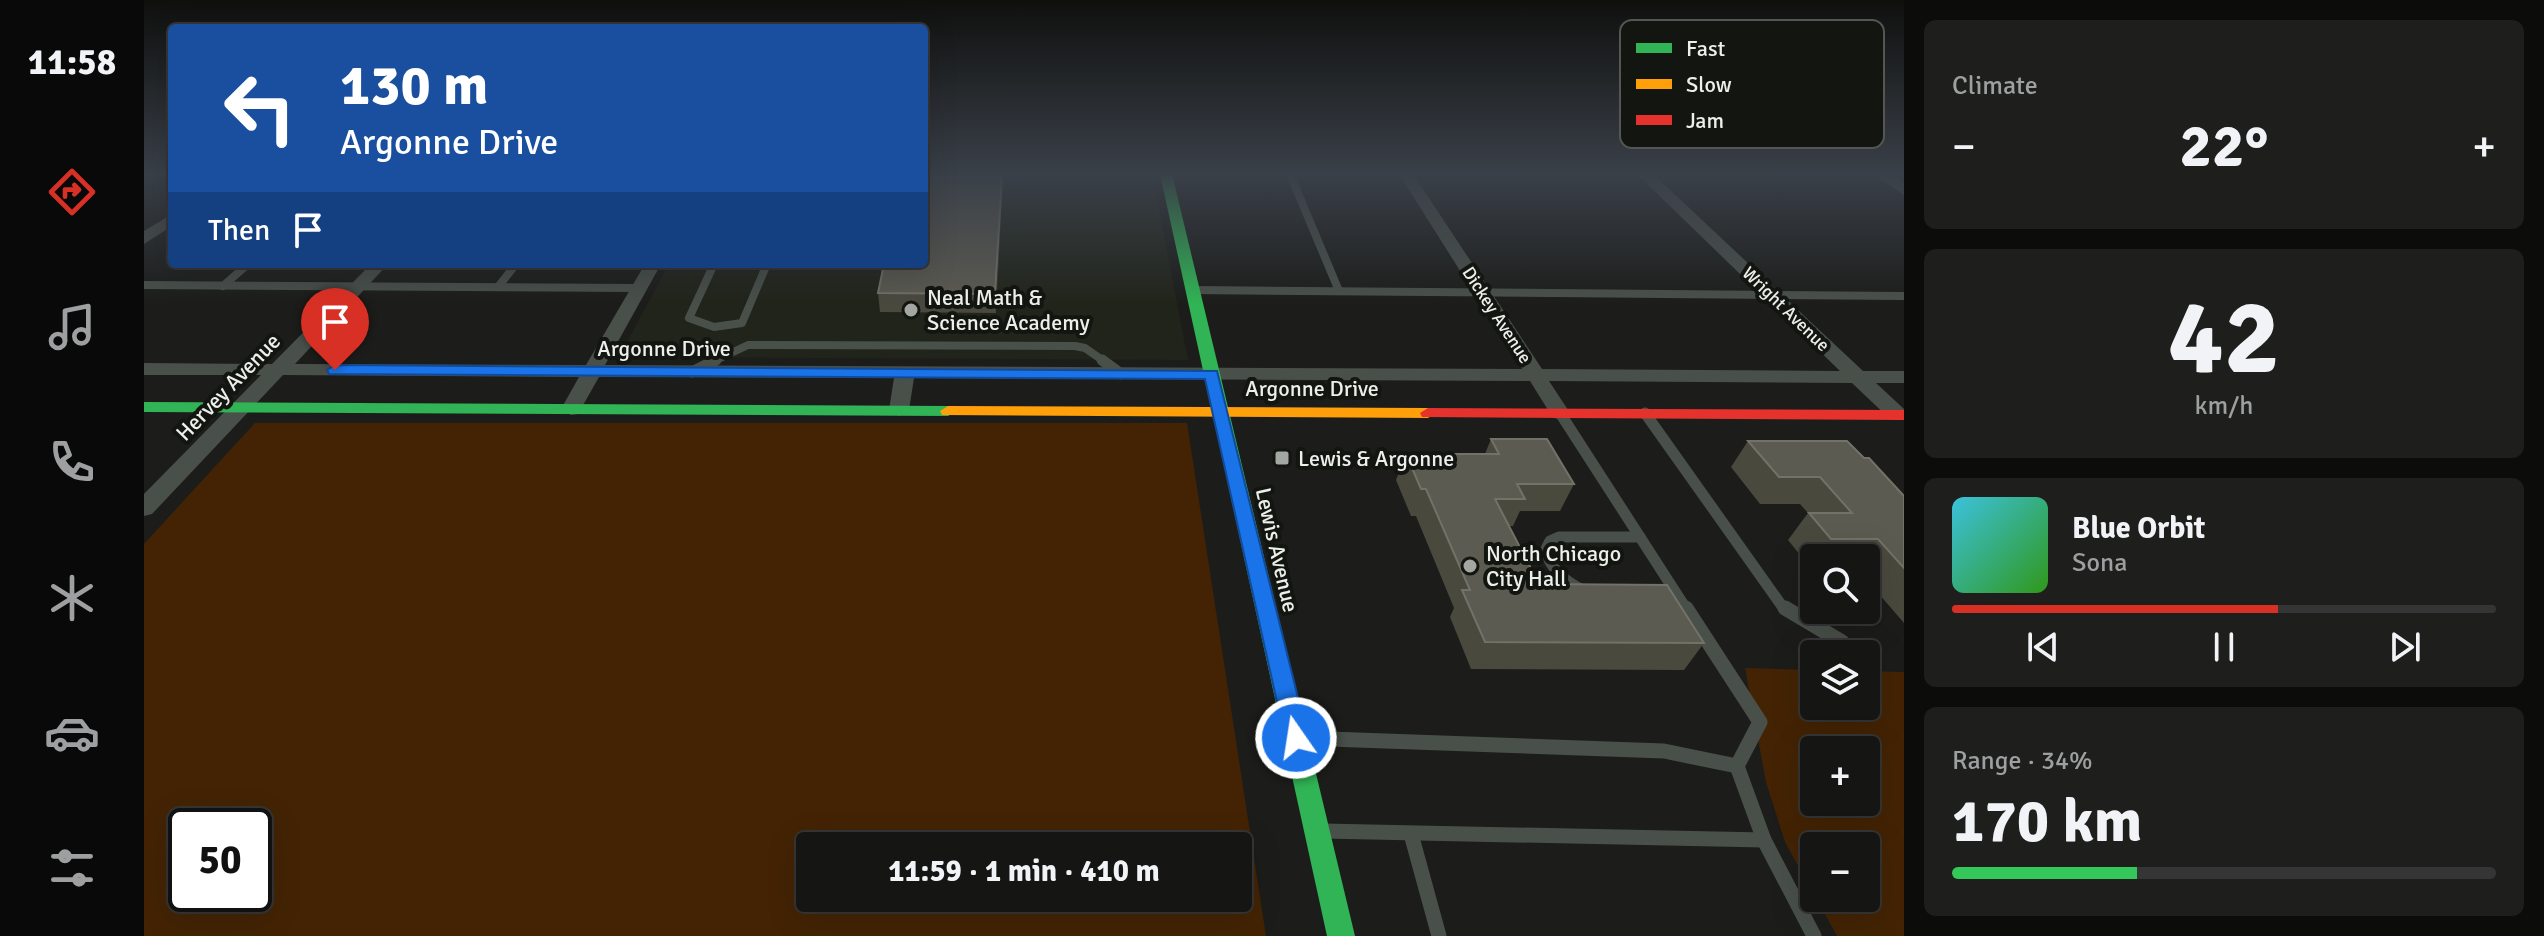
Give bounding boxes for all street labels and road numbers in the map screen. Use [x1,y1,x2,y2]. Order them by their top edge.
street label: Dickey Avenue [1458,262,1536,368]
street label: Wright Avenue [1738,262,1834,356]
street label: Hervey Avenue [170,328,286,446]
street label: Argonne Drive [597,335,731,362]
street label: Argonne Drive [1245,375,1379,402]
street label: Lewis Avenue [1250,485,1304,615]

